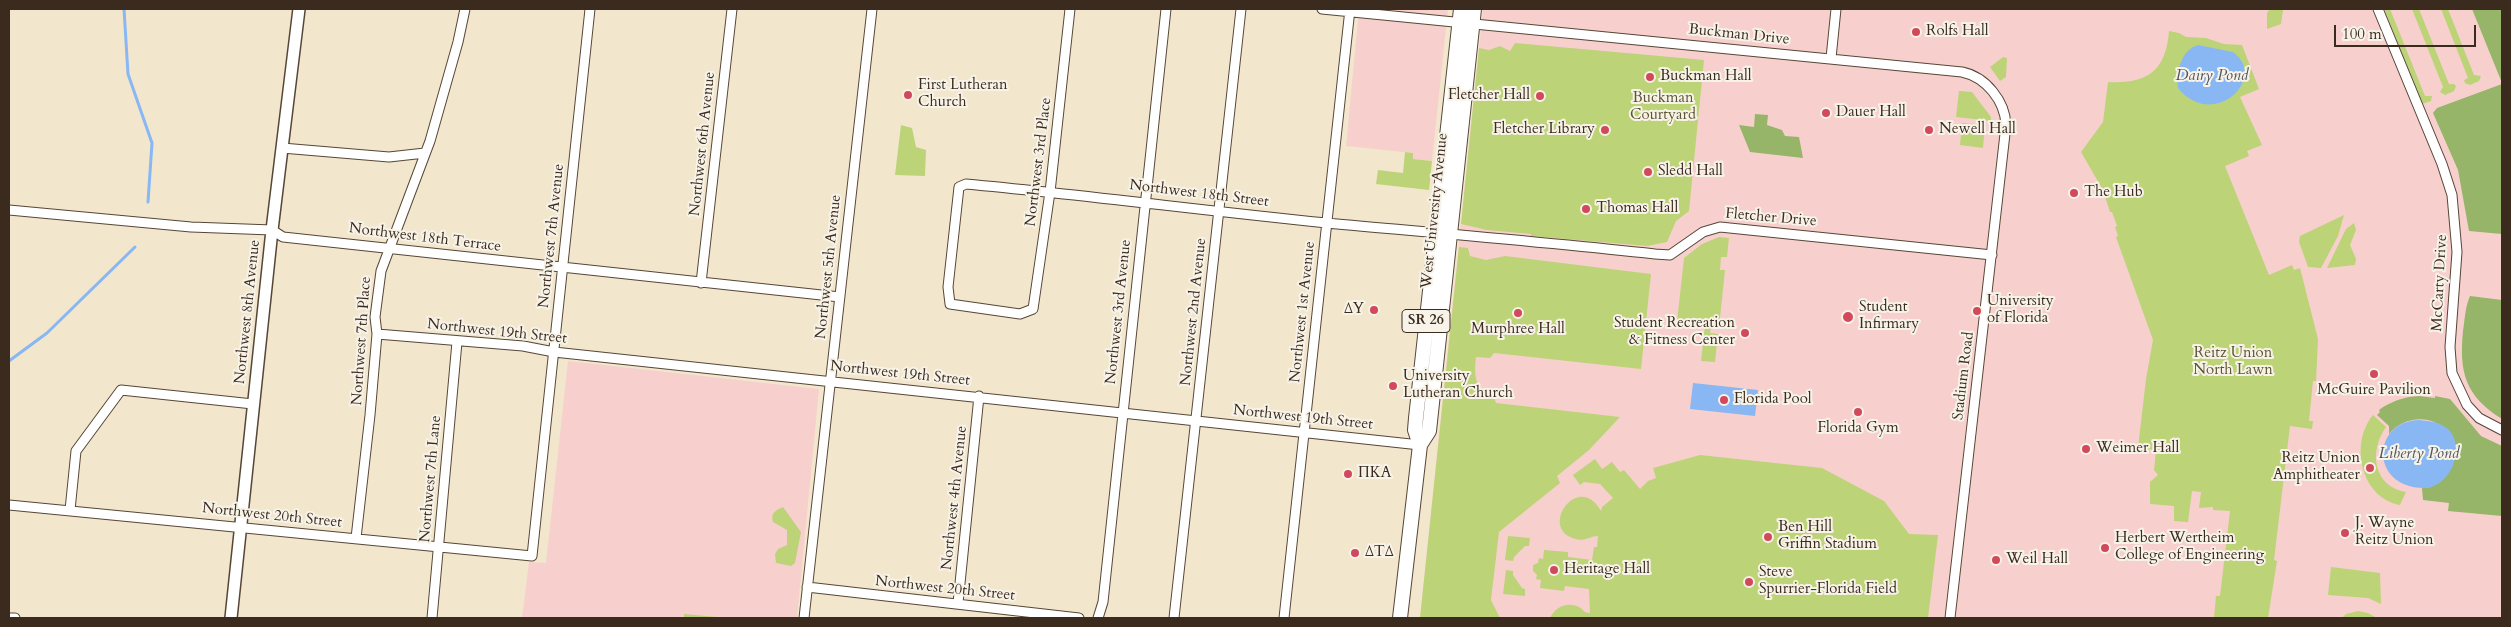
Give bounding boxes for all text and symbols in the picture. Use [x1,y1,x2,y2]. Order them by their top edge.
scale bar [2336,15,2478,47]
street label: Buckman Drive [1688,21,1790,49]
place label: Rolfs Hall [1926,23,1989,41]
text: 100 m [2342,24,2382,44]
marker: Rolfs Hall [1910,26,1922,38]
water label: Dairy Pond [2176,66,2248,86]
place label: Buckman Hall [1660,68,1752,86]
street label: Northwest 6th Avenue [686,71,720,217]
marker: Buckman Hall [1644,71,1656,83]
place label: First Lutheran Church [918,77,1008,112]
place label: Fletcher Hall [1448,87,1530,105]
marker: First Lutheran Church [902,89,914,101]
marker: Fletcher Hall [1534,90,1546,102]
park label: Buckman Courtyard [1630,90,1696,125]
street label: Northwest 3rd Place [1022,96,1056,228]
place label: Dauer Hall [1836,104,1906,122]
marker: Dauer Hall [1820,107,1832,119]
place label: Fletcher Library [1493,121,1595,139]
place label: Newell Hall [1939,121,2016,139]
marker: Fletcher Library [1599,124,1611,136]
marker: Newell Hall [1923,124,1935,136]
street label: West University Avenue [1418,132,1452,290]
street label: Northwest 7th Avenue [535,163,569,309]
place label: Sledd Hall [1658,163,1723,181]
marker: Sledd Hall [1642,166,1654,178]
street label: Northwest 18th Street [1128,177,1270,211]
place label: The Hub [2084,184,2143,202]
marker: The Hub [2068,187,2080,199]
street label: Northwest 5th Avenue [812,194,846,340]
place label: Thomas Hall [1596,200,1678,218]
marker: Thomas Hall [1580,203,1592,215]
street label: Fletcher Drive [1725,205,1817,231]
street label: Northwest 18th Terrace [348,220,502,256]
street label: McCarty Drive [2428,234,2452,332]
street label: Northwest 2nd Avenue [1177,237,1211,387]
street label: Northwest 8th Avenue [231,239,265,385]
street label: Northwest 3rd Avenue [1102,239,1136,385]
street label: Northwest 1st Avenue [1287,240,1319,384]
street label: Northwest 7th Place [349,276,375,406]
place label: University of Florida [1987,293,2054,328]
place label: Student Infirmary [1859,299,1919,334]
place label: ΔΥ [1344,301,1364,319]
marker: ΔΥ [1368,304,1380,316]
marker: University of Florida [1971,305,1983,317]
marker: Murphree Hall [1512,307,1524,319]
road number: SR 26 [1402,310,1450,332]
marker: Student Infirmary [1841,310,1855,324]
place label: Student Recreation & Fitness Center [1614,315,1735,350]
street label: Northwest 19th Street [426,316,568,348]
place label: Murphree Hall [1471,321,1565,339]
marker: Student Recreation & Fitness Center [1739,327,1751,339]
street label: Stadium Road [1950,331,1978,421]
park label: Reitz Union North Lawn [2193,345,2273,380]
street label: Northwest 19th Street [829,358,971,390]
place label: University Lutheran Church [1403,368,1513,403]
marker: McGuire Pavilion [2368,368,2380,380]
marker: University Lutheran Church [1387,380,1399,392]
place label: McGuire Pavilion [2317,382,2431,400]
place label: Florida Pool [1734,391,1812,409]
marker: Florida Pool [1718,394,1730,406]
street label: Northwest 19th Street [1232,402,1374,434]
marker: Florida Gym [1852,406,1864,418]
street label: Northwest 7th Lane [416,415,446,543]
place label: Florida Gym [1817,420,1899,438]
street label: Northwest 4th Avenue [938,425,972,571]
place label: Weimer Hall [2096,440,2179,458]
marker: Weimer Hall [2080,443,2092,455]
water label: Liberty Pond [2379,444,2459,464]
place label: Reitz Union Amphitheater [2273,450,2360,485]
marker: Reitz Union Amphitheater [2364,462,2376,474]
place label: ΠΚΑ [1358,465,1392,483]
marker: ΠΚΑ [1342,468,1354,480]
street label: Northwest 20th Street [201,500,343,532]
place label: J. Wayne Reitz Union [2355,515,2434,550]
place label: Ben Hill Griffin Stadium [1778,519,1877,554]
marker: J. Wayne Reitz Union [2339,527,2351,539]
place label: Herbert Wertheim College of Engineering [2115,530,2264,565]
marker: Ben Hill Griffin Stadium [1762,531,1774,543]
marker: Herbert Wertheim College of Engineering [2099,542,2111,554]
place label: ΔΤΔ [1365,544,1394,562]
marker: ΔΤΔ [1349,547,1361,559]
place label: Weil Hall [2006,551,2068,569]
marker: Weil Hall [1990,554,2002,566]
place label: Heritage Hall [1564,561,1650,579]
marker: Heritage Hall [1548,564,1560,576]
place label: Steve Spurrier-Florida Field [1759,564,1897,599]
street label: Northwest 20th Street [874,573,1016,605]
marker: Steve Spurrier-Florida Field [1743,576,1755,588]

